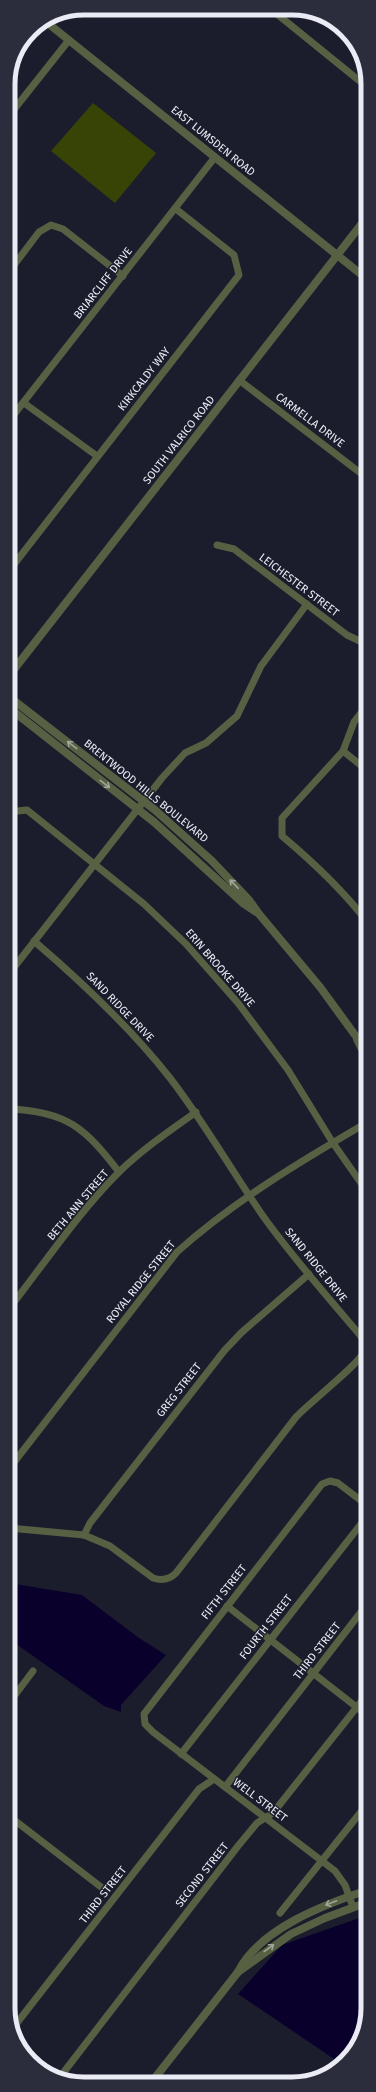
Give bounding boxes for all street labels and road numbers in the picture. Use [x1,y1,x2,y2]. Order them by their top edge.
street label: EAST LUMSDEN ROAD [168,103,258,179]
street label: BRIARCLIFF DRIVE [71,245,135,321]
street label: KIRKCALDY WAY [115,345,173,413]
street label: CARMELLA DRIVE [273,390,347,450]
street label: SOUTH VALRICO ROAD [140,393,218,487]
street label: LEICHESTER STREET [257,551,342,619]
street label: BRENTWOOD HILLS BOULEVARD [81,737,211,845]
street label: ERIN BROOKE DRIVE [183,926,257,1010]
street label: SAND RIDGE DRIVE [84,970,157,1044]
street label: BETH ANN STREET [45,1167,112,1243]
street label: SAND RIDGE DRIVE [282,1225,350,1305]
street label: ROYAL RIDGE STREET [104,1238,178,1326]
street label: GREG STREET [154,1360,204,1420]
street label: FIFTH STREET [199,1562,250,1622]
street label: FOURTH STREET [237,1592,295,1662]
street label: THIRD STREET [291,1620,343,1682]
street label: WELL STREET [230,1775,290,1825]
street label: SECOND STREET [173,1840,231,1910]
street label: THIRD STREET [77,1864,129,1926]

